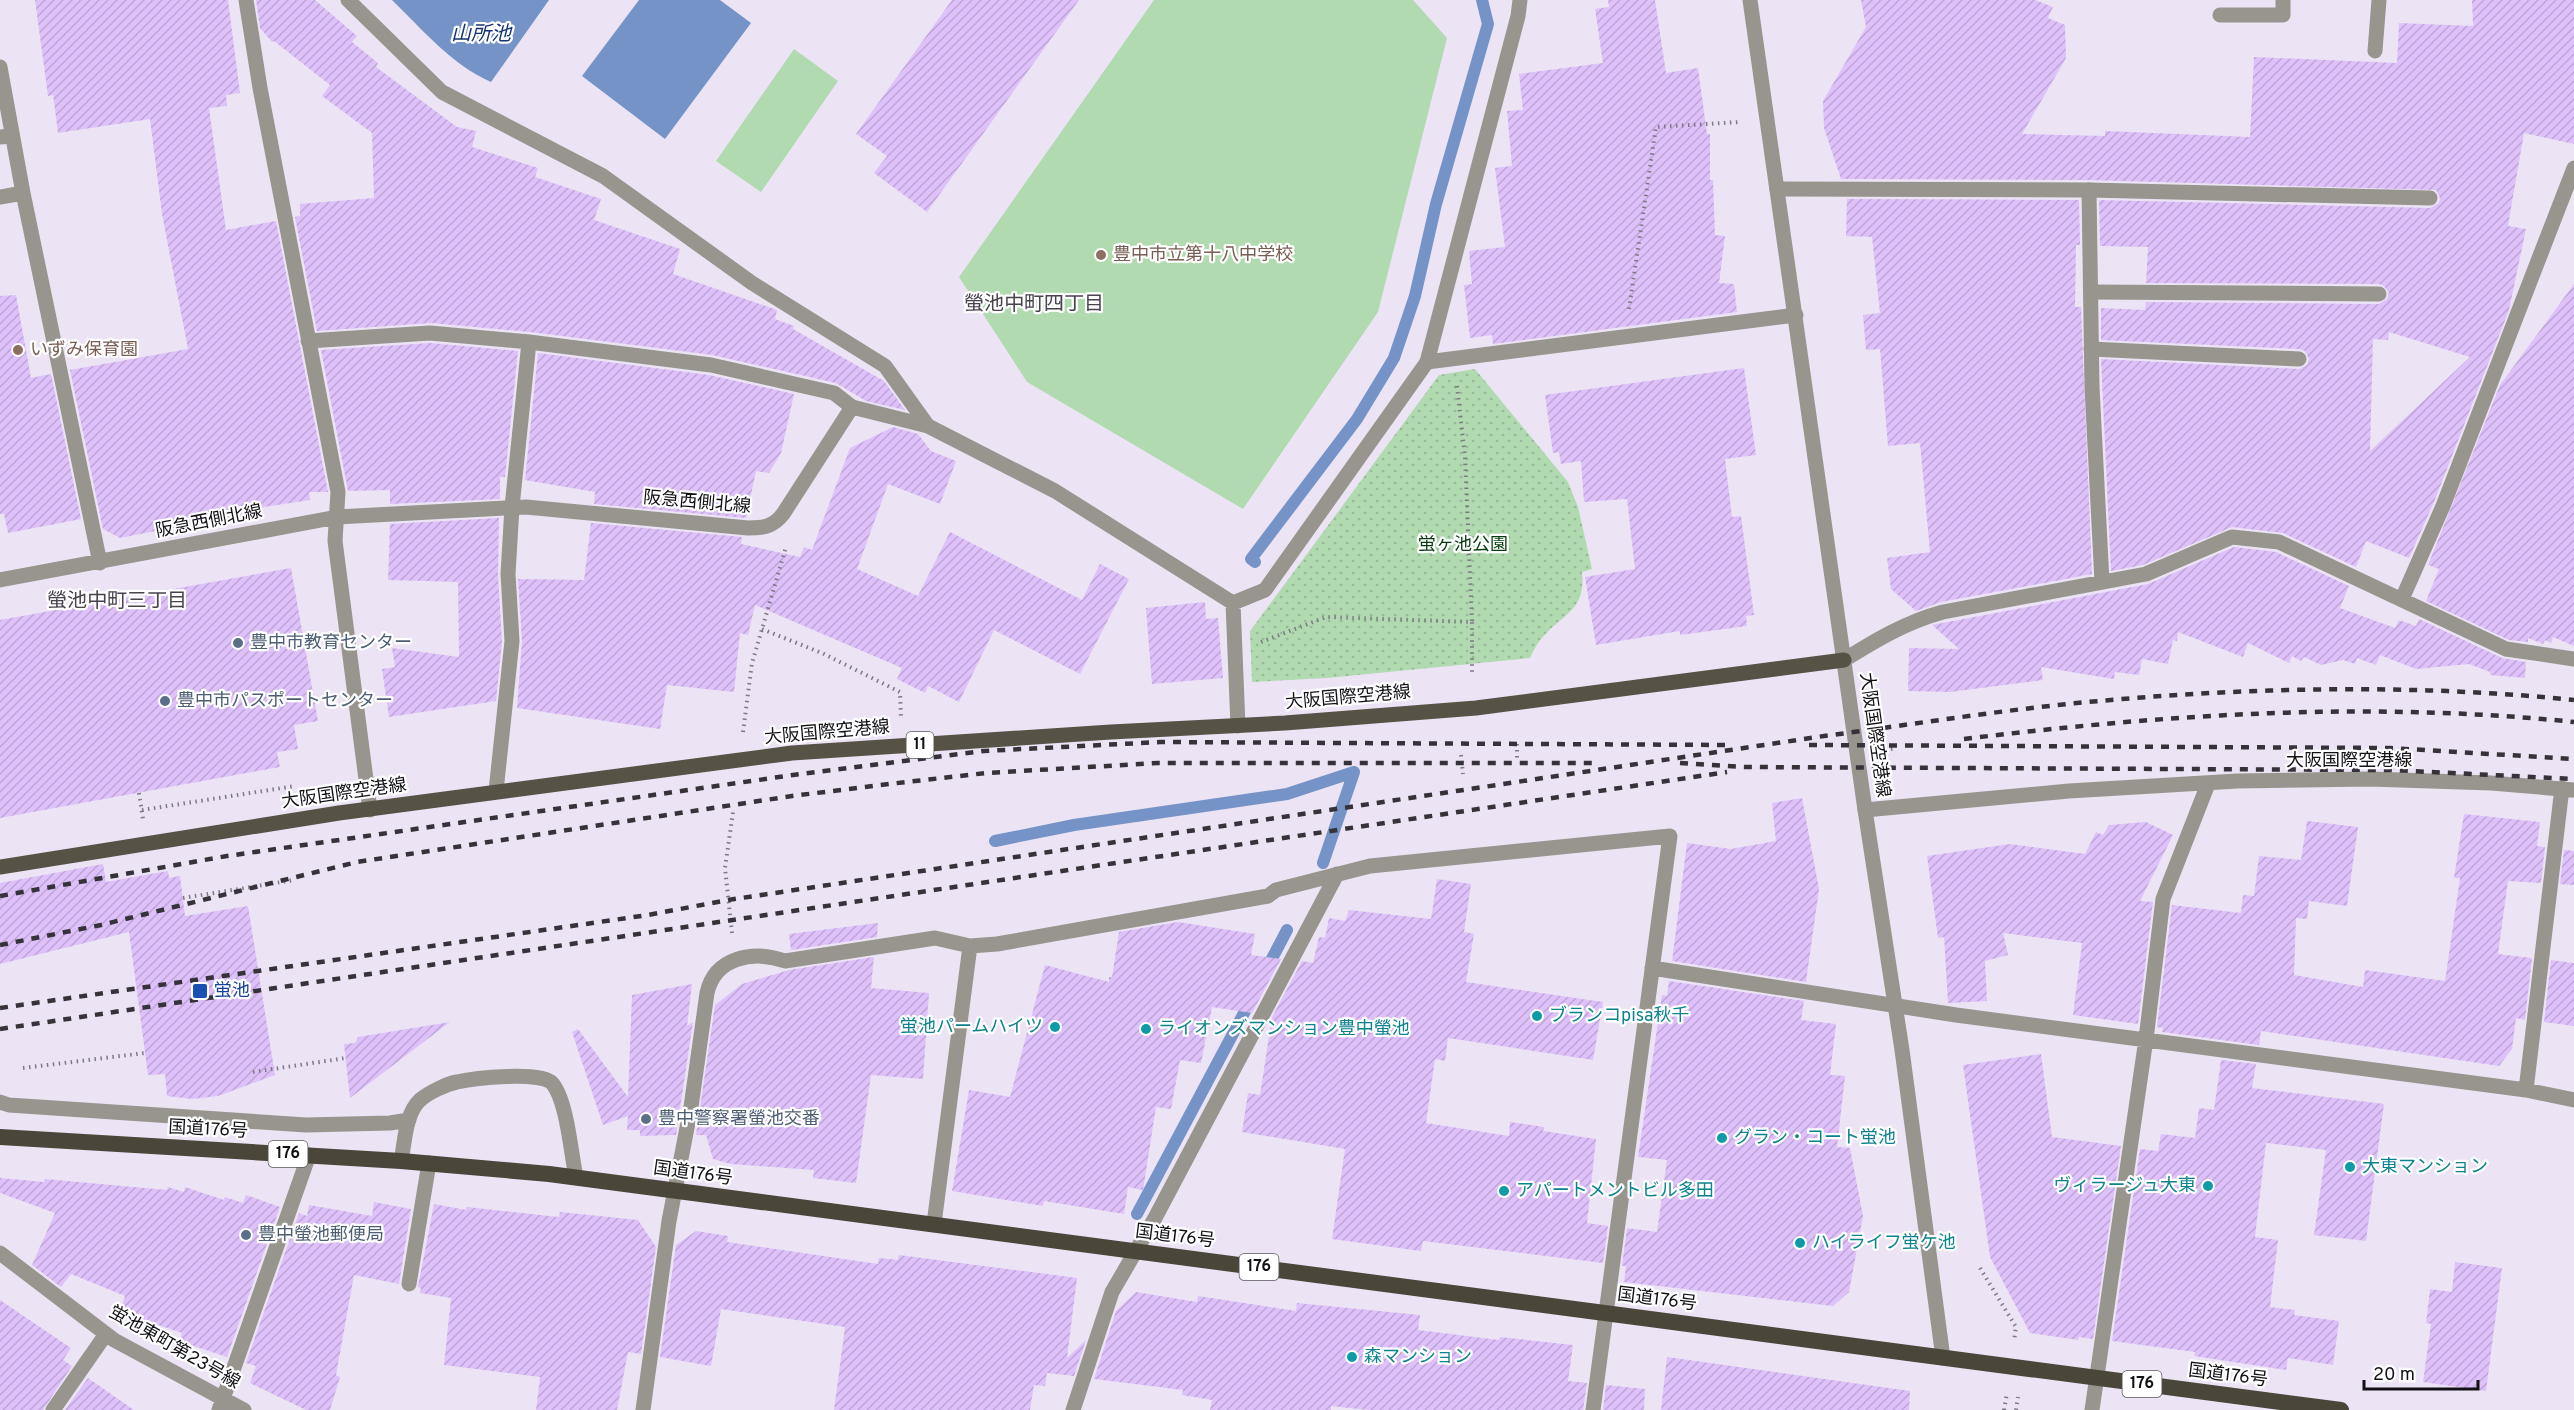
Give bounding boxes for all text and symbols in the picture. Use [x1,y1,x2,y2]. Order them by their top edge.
water label: 山所池 [451,22,513,48]
place label: 豊中市立第十八中学校 [1113,244,1293,267]
marker: 豊中市立第十八中学校 [1094,248,1108,262]
district label: 螢池中町四丁目 [964,292,1104,318]
place label: いずみ保育園 [30,339,138,362]
marker: いずみ保育園 [11,343,25,357]
street label: 阪急西側北線 [642,487,752,519]
street label: 阪急西側北線 [154,500,264,544]
park label: 蛍ヶ池公園 [1418,534,1508,557]
district label: 螢池中町三丁目 [47,589,187,615]
place label: 豊中市教育センター [250,632,412,655]
marker: 豊中市教育センター [231,636,245,650]
street label: 大阪国際空港線 [1854,671,1894,799]
street label: 大阪国際空港線 [1284,681,1412,715]
place label: 豊中市パスポートセンター [177,690,393,713]
marker: 豊中市パスポートセンター [158,694,172,708]
street label: 大阪国際空港線 [763,716,891,750]
road number: 11 [906,732,934,758]
street label: 大阪国際空港線 [2286,750,2412,773]
street label: 大阪国際空港線 [280,774,408,814]
place label: 蛍池 [214,980,250,1003]
marker: 蛍池 [191,982,209,1000]
place label: ブランコpisa秋千 [1549,1005,1689,1028]
marker: ブランコpisa秋千 [1530,1009,1544,1023]
place label: 蛍池パームハイツ [900,1016,1043,1039]
place label: ライオンズマンション豊中螢池 [1158,1018,1410,1041]
marker: 蛍池パームハイツ [1048,1020,1062,1034]
marker: ライオンズマンション豊中螢池 [1139,1022,1153,1036]
place label: 豊中警察署螢池交番 [658,1108,820,1131]
marker: 豊中警察署螢池交番 [639,1112,653,1126]
street label: 国道176号 [168,1116,248,1144]
place label: グラン・コート蛍池 [1734,1127,1896,1150]
marker: グラン・コート蛍池 [1715,1131,1729,1145]
road number: 176 [268,1141,308,1167]
place label: 大東マンション [2362,1156,2488,1179]
street label: 国道176号 [652,1157,734,1191]
marker: 大東マンション [2343,1160,2357,1174]
place label: ヴィラージュ大東 [2054,1175,2196,1198]
marker: ヴィラージュ大東 [2201,1179,2215,1193]
place label: アパートメントビル多田 [1516,1180,1714,1203]
marker: アパートメントビル多田 [1497,1184,1511,1198]
street label: 国道176号 [1134,1221,1216,1253]
place label: 豊中螢池郵便局 [258,1224,384,1247]
marker: 豊中螢池郵便局 [239,1228,253,1242]
place label: ハイライフ蛍ケ池 [1812,1232,1956,1255]
marker: ハイライフ蛍ケ池 [1793,1236,1807,1250]
road number: 176 [1240,1254,1278,1280]
street label: 国道176号 [1616,1284,1698,1316]
street label: 蛍池東町第23号線 [104,1301,244,1395]
place label: 森マンション [1364,1346,1472,1369]
marker: 森マンション [1345,1350,1359,1364]
scale bar [2364,1353,2478,1391]
street label: 国道176号 [2187,1360,2269,1392]
text: 20 m [2373,1364,2415,1387]
road number: 176 [2122,1371,2162,1397]

